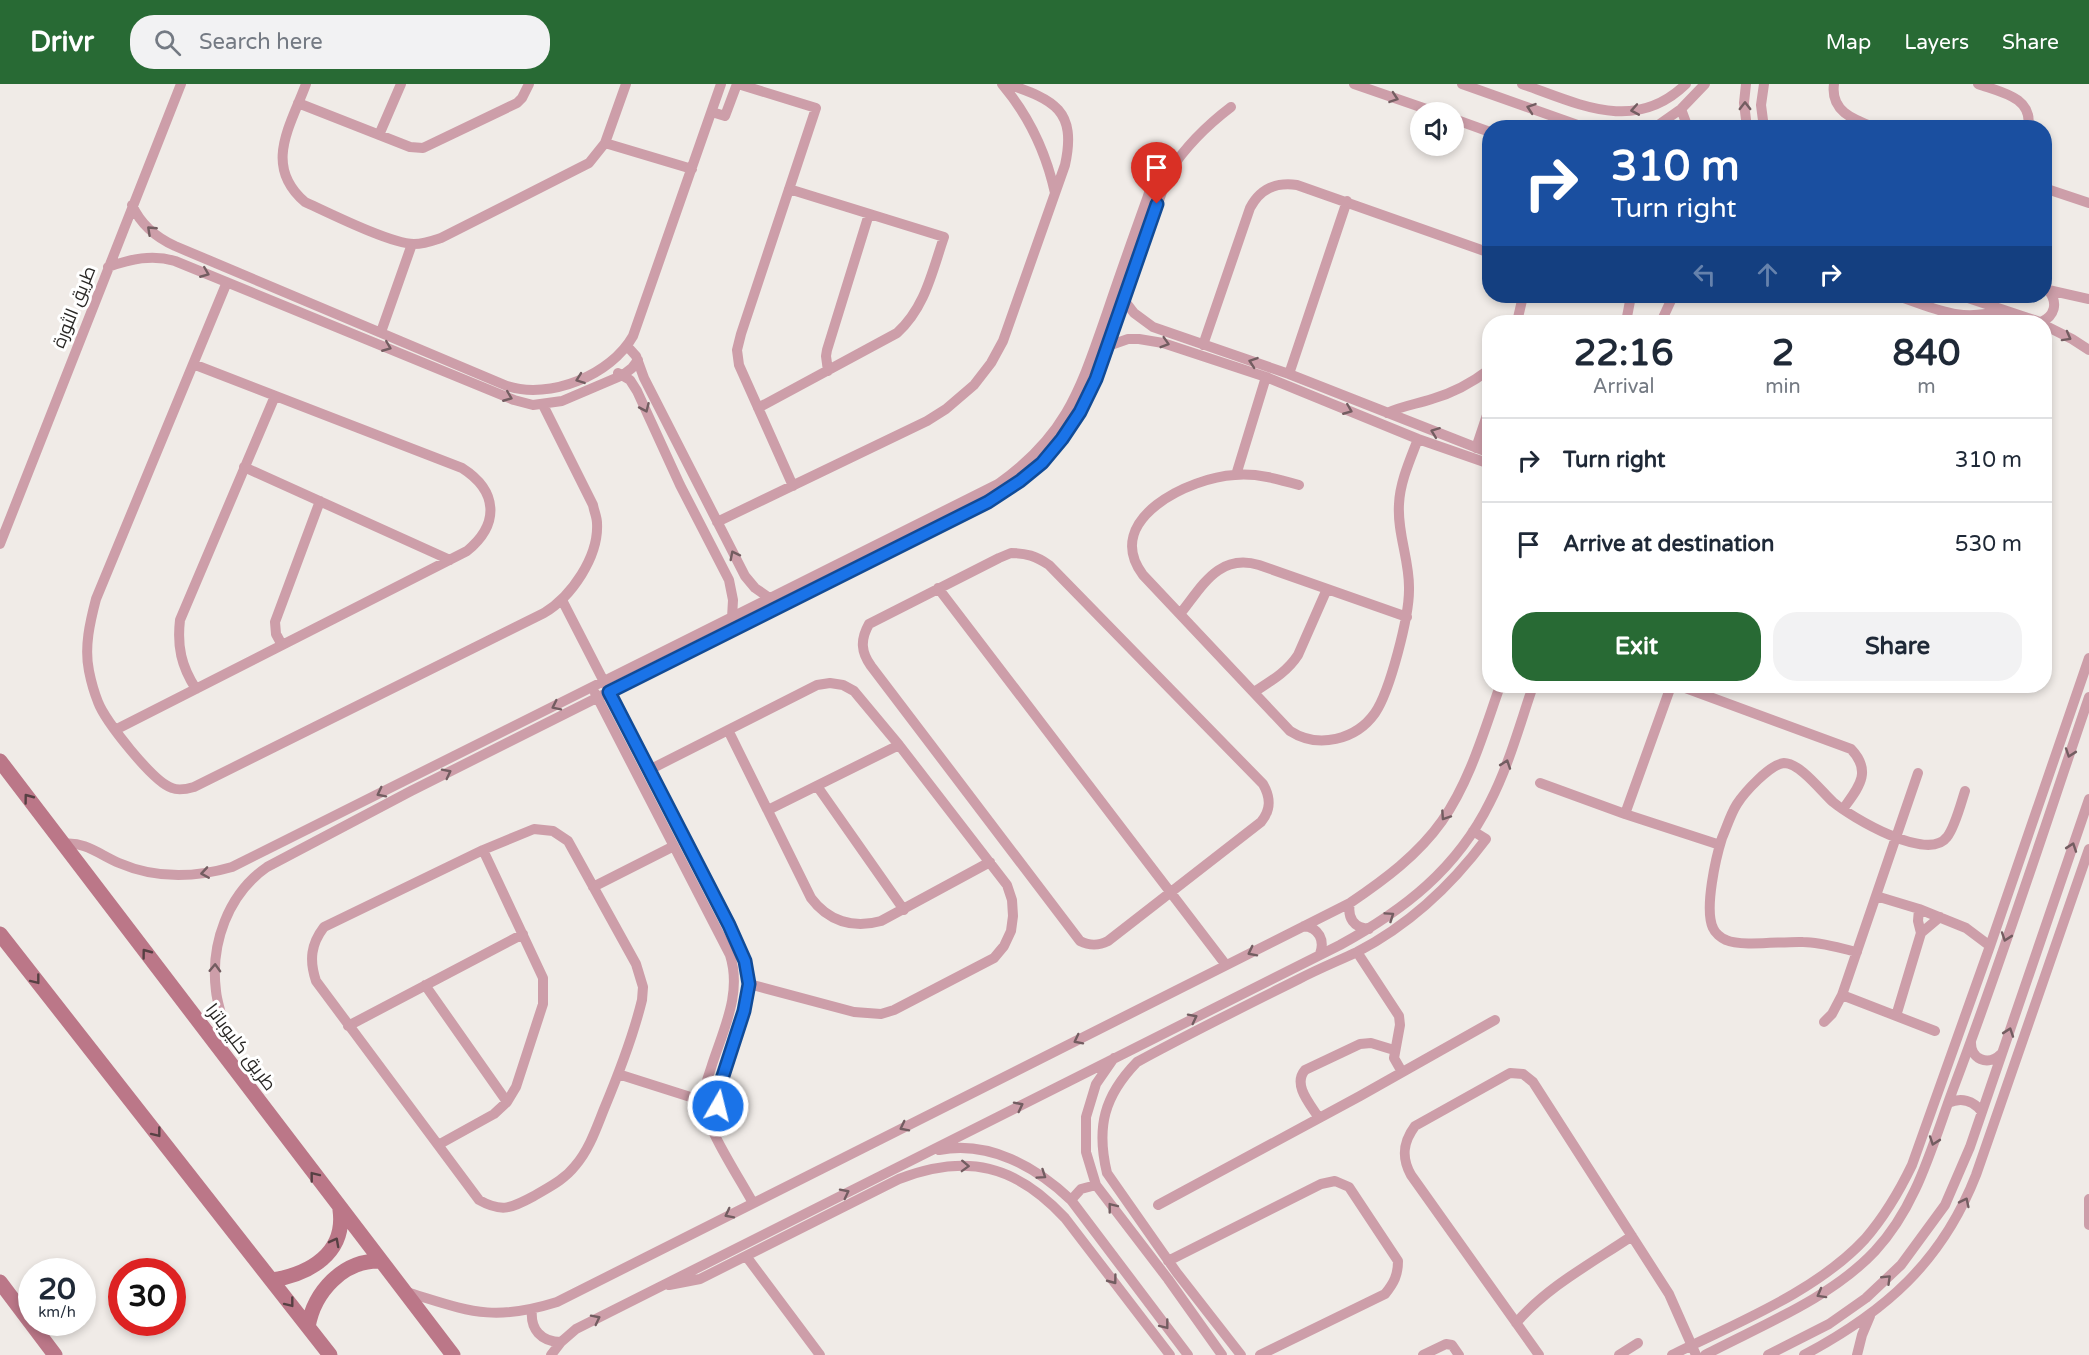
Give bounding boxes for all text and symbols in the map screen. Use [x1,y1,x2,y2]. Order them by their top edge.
search box [130,15,550,69]
text: Drivr [30,25,94,59]
icon: search [151,26,184,59]
text: Search here [199,29,323,55]
text: Map [1826,30,1871,55]
text: Layers [1904,30,1969,55]
text: Share [2002,30,2059,55]
one-way arrow [1389,91,1399,104]
one-way arrow [1739,101,1751,110]
map controls [1410,102,1464,156]
button: sound [1410,102,1464,156]
one-way arrow [1526,103,1537,116]
one-way arrow [1630,103,1640,116]
text: 310 m [1611,141,1740,192]
pin [1131,142,1182,204]
icon: right [1512,144,1590,222]
icon: arrive [1140,151,1173,184]
text: Turn right [1611,192,1737,225]
one-way arrow [147,227,158,238]
icon: left [1688,258,1721,291]
icon: ahead [1751,258,1784,291]
icon: right [1814,258,1847,291]
street label: طريق الثورة [48,263,101,352]
one-way arrow [198,266,209,278]
one-way arrow [2061,330,2072,341]
text: 22:16 [1574,332,1674,375]
text: 2 [1772,332,1794,375]
text: 840 [1892,332,1960,375]
one-way arrow [1159,336,1170,348]
one-way arrow [380,340,391,352]
one-way arrow [1248,356,1259,369]
one-way arrow [575,371,586,384]
text: Arrival [1593,375,1655,399]
text: min [1765,375,1801,399]
text: m [1917,375,1936,399]
one-way arrow [502,390,513,402]
one-way arrow [638,402,650,413]
one-way arrow [1341,403,1352,415]
one-way arrow [1430,426,1441,439]
icon: right [1512,444,1545,477]
text: Turn right [1563,447,1665,473]
text: 310 m [1955,447,2022,473]
icon: arrive [1512,528,1545,561]
text: Arrive at destination [1563,531,1774,557]
text: 530 m [1955,531,2022,557]
one-way arrow [730,551,741,562]
button: Exit [1512,612,1761,681]
button: Share [1773,612,2022,681]
one-way arrow [551,698,562,710]
one-way arrow [2065,747,2077,758]
one-way arrow [1498,759,1511,770]
one-way arrow [441,769,452,780]
one-way arrow [377,785,388,797]
one-way arrow [25,793,36,804]
one-way arrow [1441,809,1452,820]
one-way arrow [2065,843,2078,853]
one-way arrow [200,867,209,879]
one-way arrow [1383,912,1394,923]
one-way arrow [2001,931,2014,942]
one-way arrow [1248,945,1258,956]
one-way arrow [142,949,153,960]
one-way arrow [209,964,221,973]
one-way arrow [29,973,40,984]
street label: طريق كليوباترا [200,999,281,1096]
one-way arrow [1187,1014,1197,1025]
one-way arrow [2002,1027,2014,1038]
one-way arrow [1073,1032,1084,1044]
position arrow [686,1074,750,1138]
one-way arrow [1012,1101,1023,1113]
one-way arrow [899,1120,910,1132]
one-way arrow [149,1126,160,1137]
one-way arrow [1929,1135,1942,1146]
one-way arrow [960,1159,969,1172]
one-way arrow [1035,1168,1046,1179]
one-way arrow [311,1171,322,1182]
one-way arrow [838,1189,849,1201]
one-way arrow [1957,1197,1969,1208]
one-way arrow [1109,1203,1120,1214]
one-way arrow [725,1207,736,1219]
one-way arrow [328,1238,339,1248]
speed limit sign: 30 [108,1258,186,1336]
text: 20 [38,1271,76,1308]
one-way arrow [1106,1273,1117,1284]
one-way arrow [1881,1275,1891,1286]
one-way arrow [1817,1286,1828,1298]
one-way arrow [283,1296,294,1307]
text: km/h [38,1303,76,1321]
one-way arrow [589,1315,600,1326]
one-way arrow [1158,1319,1169,1330]

